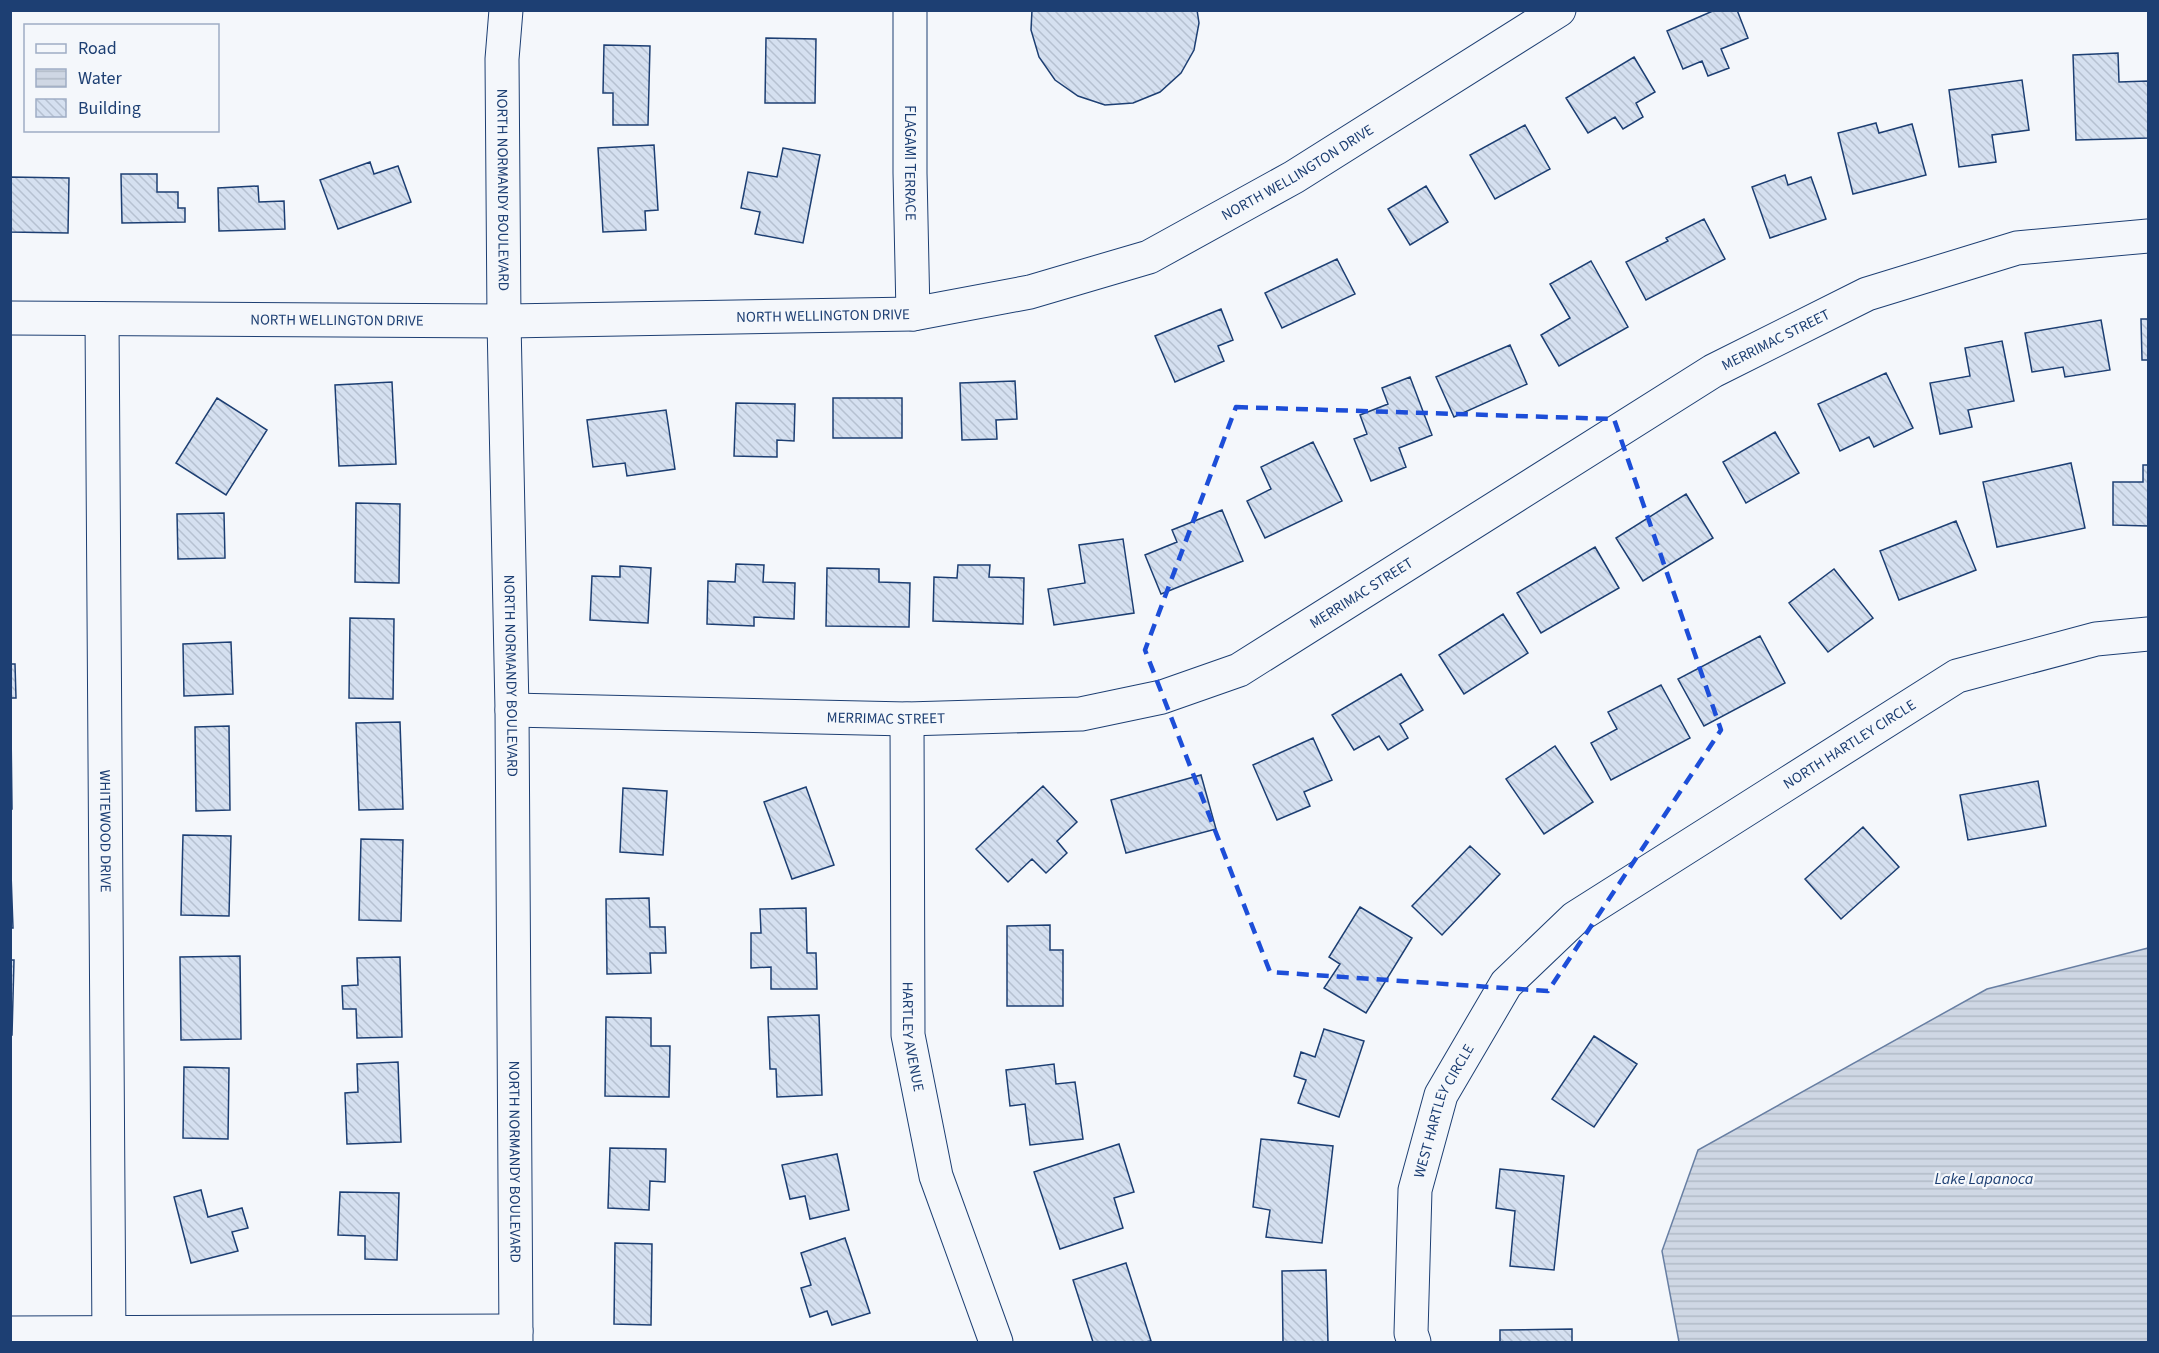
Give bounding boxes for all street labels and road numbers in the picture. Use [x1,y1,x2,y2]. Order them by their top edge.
street label: NORTH NORMANDY BOULEVARD [491,89,514,291]
street label: FLAGAMI TERRACE [899,105,921,221]
street label: NORTH WELLINGTON DRIVE [1218,119,1378,226]
street label: NORTH WELLINGTON DRIVE [736,304,910,328]
street label: MERRIMAC STREET [1718,304,1834,376]
street label: NORTH WELLINGTON DRIVE [250,309,424,332]
street label: MERRIMAC STREET [1306,553,1417,634]
street label: NORTH NORMANDY BOULEVARD [498,574,522,777]
street label: NORTH HARTLEY CIRCLE [1779,695,1920,794]
street label: MERRIMAC STREET [826,707,945,730]
street label: WHITEWOOD DRIVE [94,770,116,893]
street label: HARTLEY AVENUE [897,982,929,1093]
street label: WEST HARTLEY CIRCLE [1409,1040,1480,1180]
street label: NORTH NORMANDY BOULEVARD [503,1061,525,1263]

